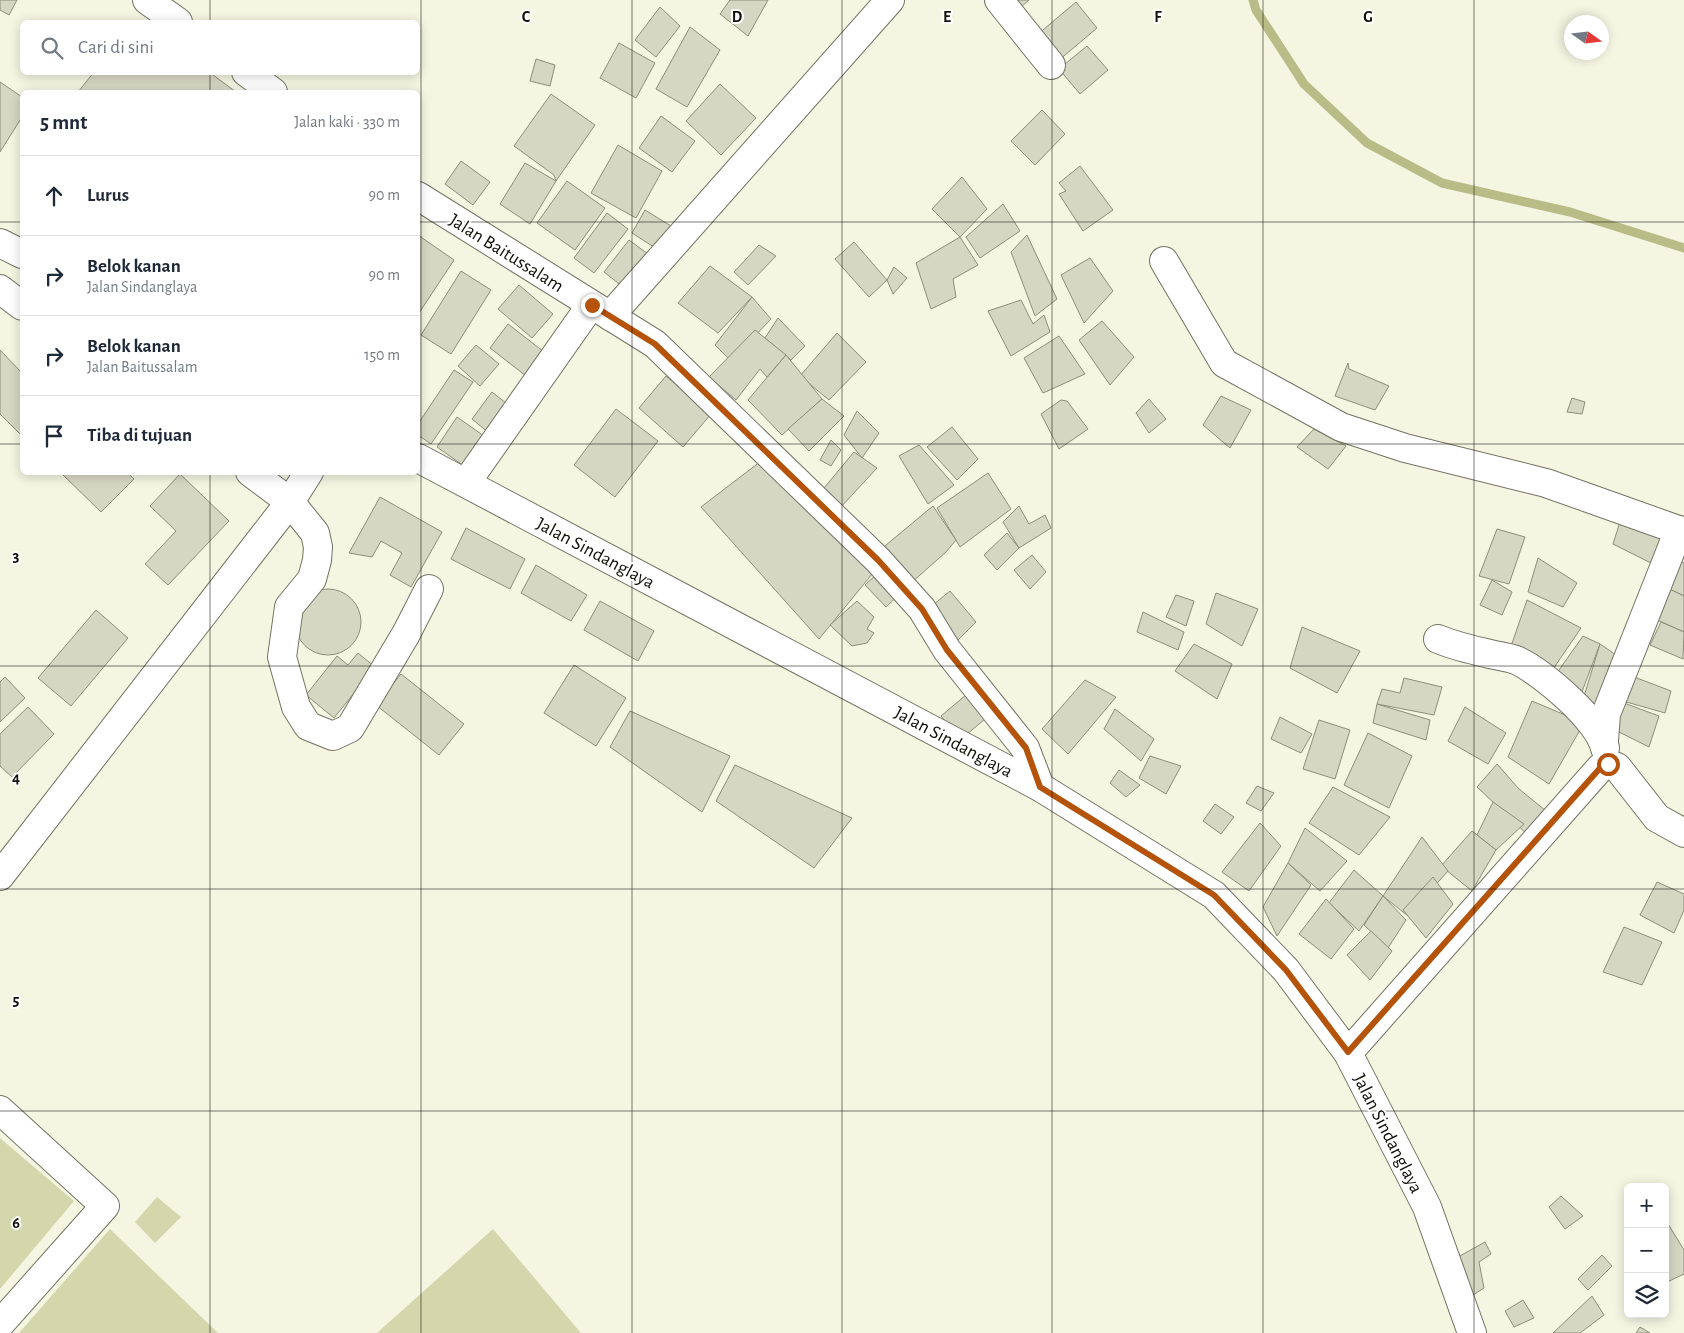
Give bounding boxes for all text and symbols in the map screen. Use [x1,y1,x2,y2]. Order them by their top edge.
text: C [522,9,531,25]
text: D [732,9,743,25]
text: E [943,9,951,25]
text: F [1154,9,1162,25]
text: G [1363,9,1373,25]
north arrow [1564,15,1609,60]
search box [20,20,420,75]
icon: search [38,34,66,62]
text: Cari di sini [78,38,154,57]
text: 5 mnt [40,112,87,133]
text: Jalan kaki · 330 m [294,114,400,130]
icon: ahead [40,182,68,210]
text: Lurus [87,186,129,205]
text: 90 m [369,187,400,203]
street label: Jalan Baitussalam [446,210,567,296]
text: Belok kanan [87,257,181,276]
icon: right [40,262,68,290]
text: 90 m [369,267,400,283]
text: Jalan Sindanglaya [87,279,197,295]
route end [581,294,604,317]
text: Belok kanan [87,337,181,356]
icon: right [40,342,68,370]
text: 150 m [364,347,400,363]
text: Jalan Baitussalam [87,359,197,375]
icon: arrive [40,422,68,450]
text: Tiba di tujuan [87,426,192,445]
street label: Jalan Sindanglaya [533,514,658,593]
text: 3 [13,548,20,564]
street label: Jalan Sindanglaya [891,703,1016,782]
route start [1597,753,1620,776]
text: 4 [12,770,20,786]
text: 5 [13,992,20,1008]
street label: Jalan Sindanglaya [1349,1071,1426,1197]
map controls [1624,1183,1669,1318]
button: + [1624,1183,1669,1228]
text: 6 [12,1215,20,1231]
button: − [1624,1228,1669,1273]
button: layers [1624,1273,1669,1318]

